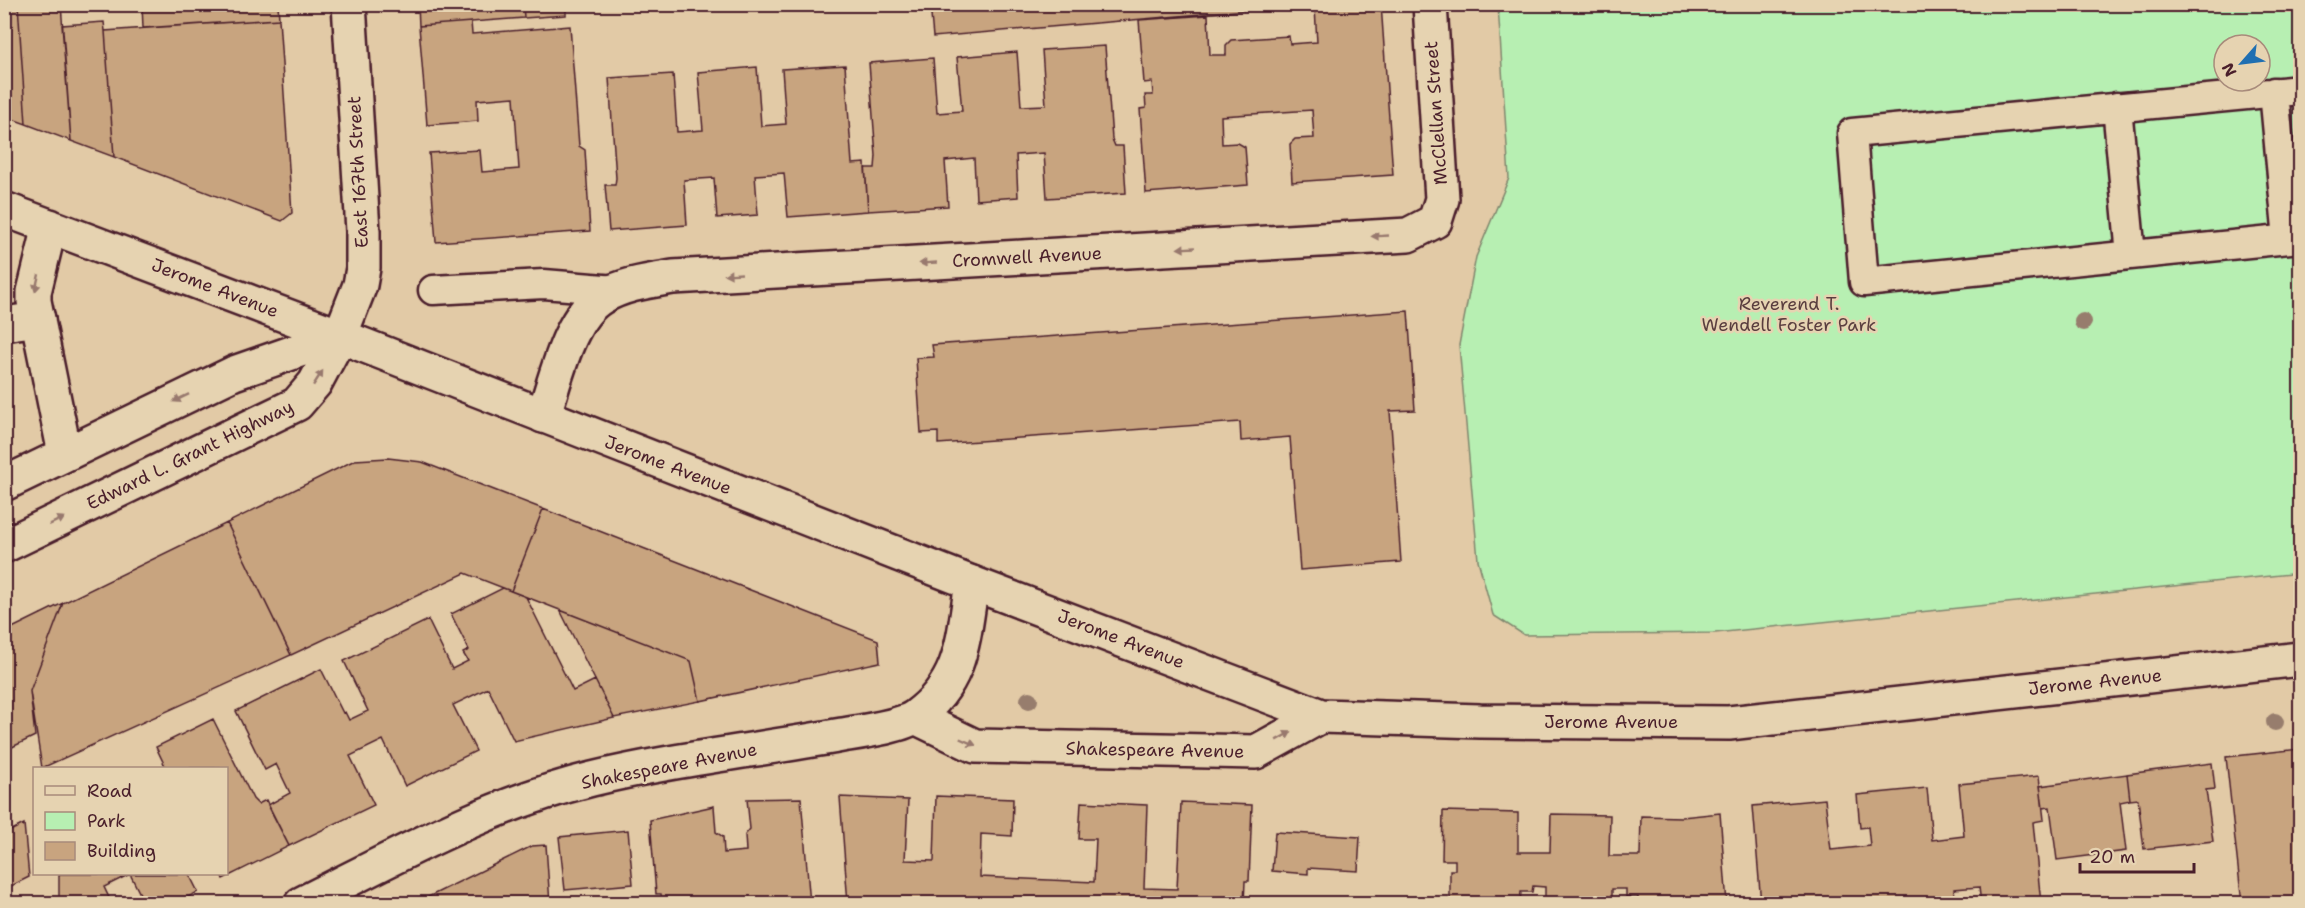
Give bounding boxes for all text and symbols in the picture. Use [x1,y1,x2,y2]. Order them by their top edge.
north arrow [2212,33,2272,93]
street label: McClellan Street [1419,40,1453,186]
text: N [2217,59,2241,80]
street label: East 167th Street [342,95,374,249]
one-way arrow [1371,232,1390,241]
street label: Cromwell Avenue [951,241,1103,273]
one-way arrow [1176,243,1195,252]
street label: Jerome Avenue [148,253,282,323]
one-way arrow [919,258,938,267]
one-way arrow [724,269,743,278]
one-way arrow [31,273,41,292]
park label: Reverend T. Wendell Foster Park [1702,292,1876,337]
one-way arrow [312,370,323,386]
street label: Edward L. Grant Highway [83,394,297,516]
one-way arrow [172,394,189,403]
street label: Jerome Avenue [601,430,735,500]
one-way arrow [49,516,66,525]
street label: Jerome Avenue [1054,604,1188,674]
street label: Jerome Avenue [2027,663,2163,701]
street label: Jerome Avenue [1544,710,1678,734]
one-way arrow [1275,731,1292,741]
street label: Shakespeare Avenue [1065,736,1245,764]
street label: Shakespeare Avenue [579,737,759,795]
one-way arrow [959,737,977,747]
legend [33,767,228,875]
text: Road [87,779,132,803]
text: Park [87,809,126,833]
scale bar [2080,836,2194,874]
text: Building [87,839,156,863]
text: 20 m [2089,845,2135,869]

